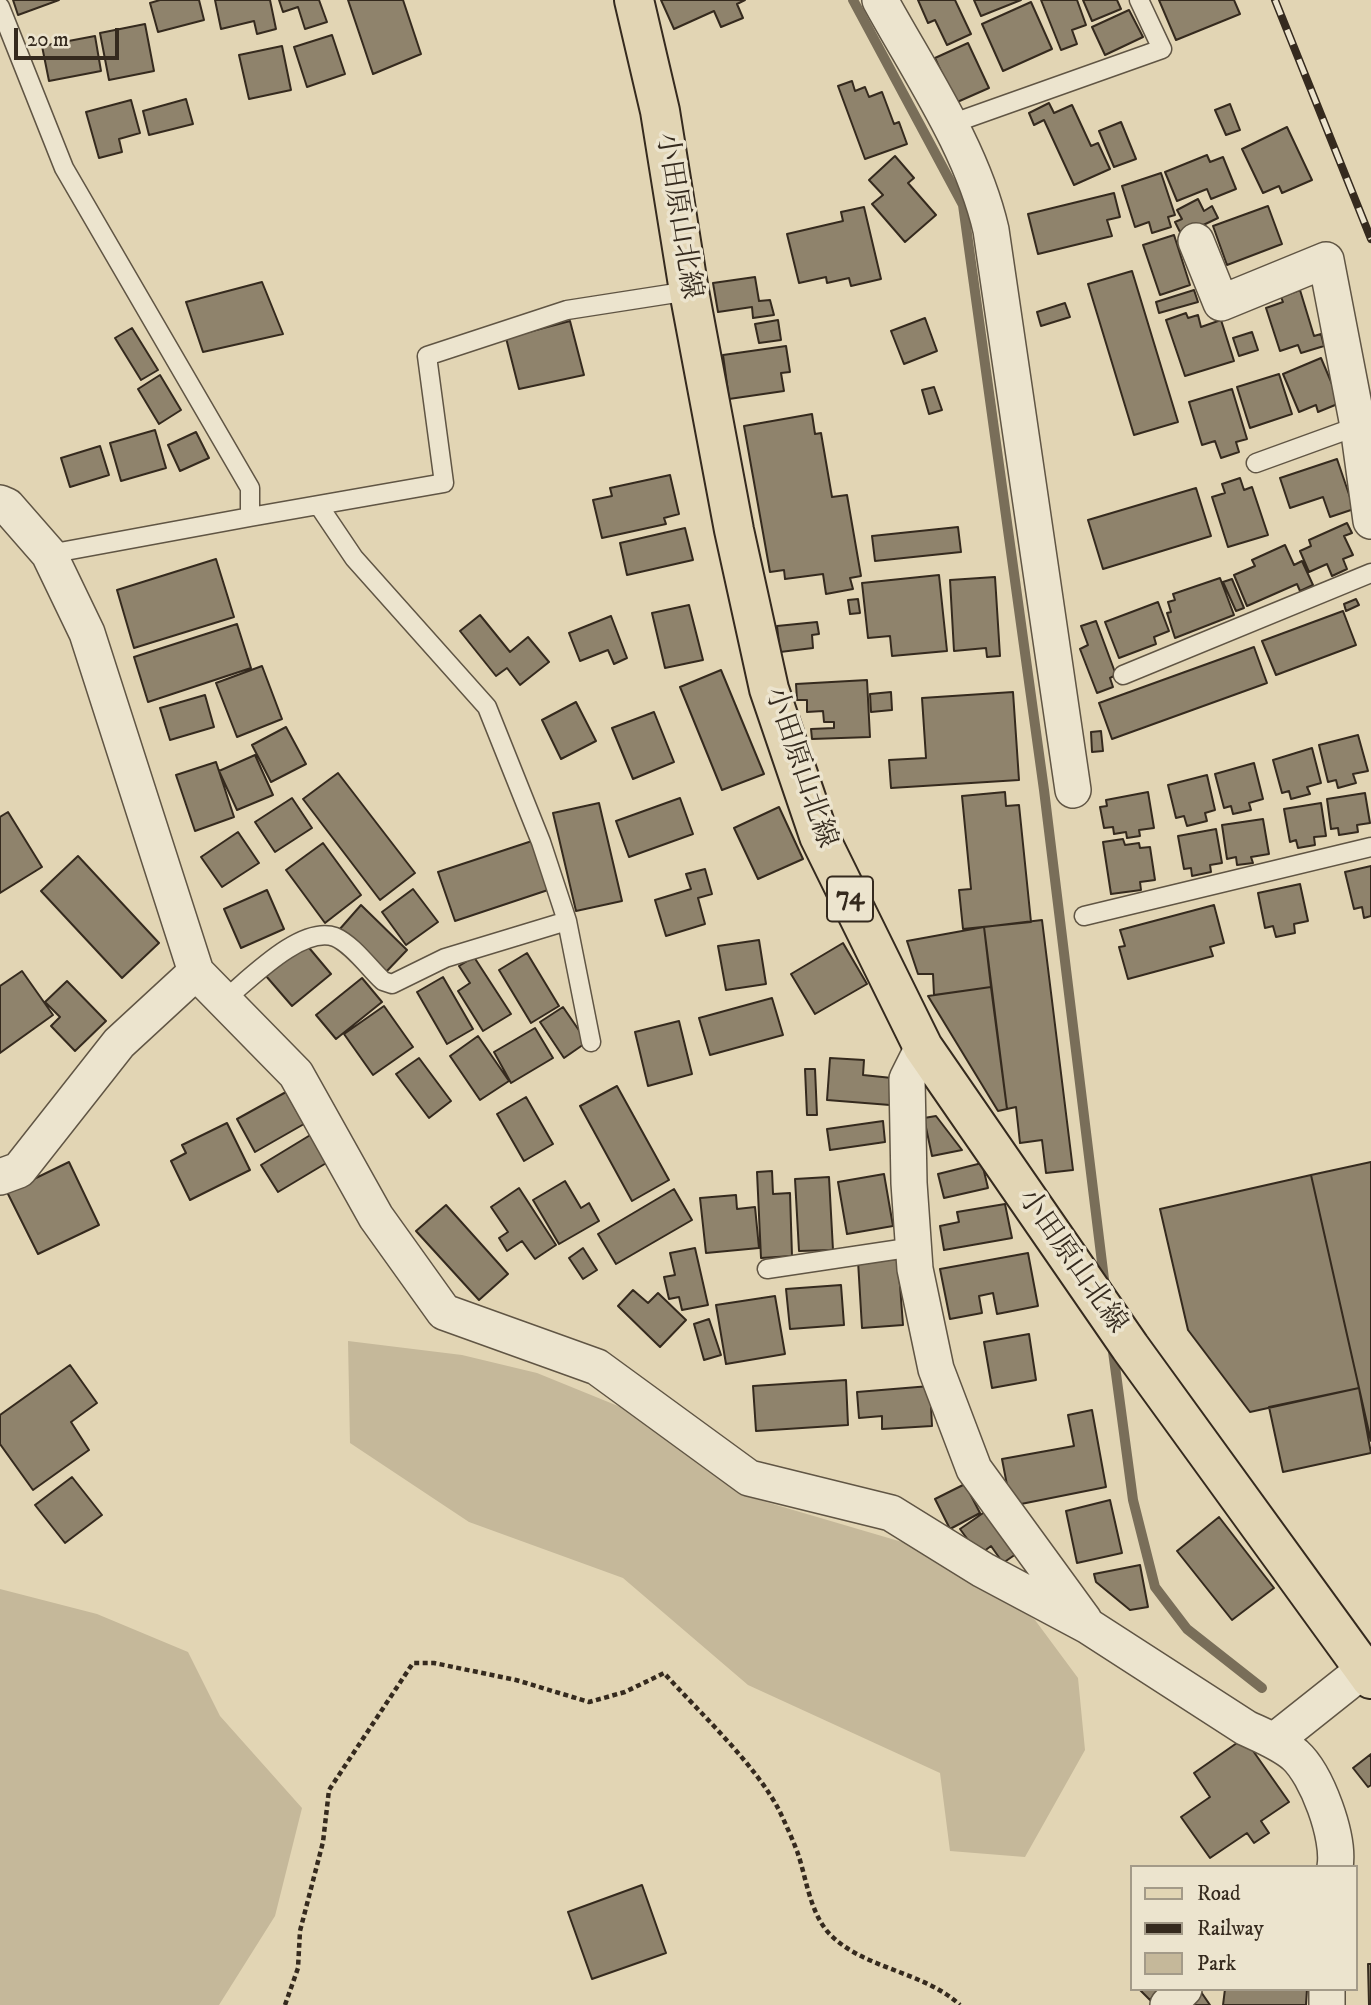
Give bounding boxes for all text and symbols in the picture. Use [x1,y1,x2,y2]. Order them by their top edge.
scale bar [18,14,122,58]
text: 20 m [27,27,69,53]
street label: 小田原山北線 [647,130,707,302]
street label: 小田原山北線 [756,683,842,853]
road number: 74 [827,876,873,922]
street label: 小田原山北線 [1009,1184,1133,1340]
legend [1130,1865,1357,1991]
text: Road [1197,1881,1241,1907]
text: Railway [1197,1916,1264,1942]
text: Park [1197,1951,1236,1977]

